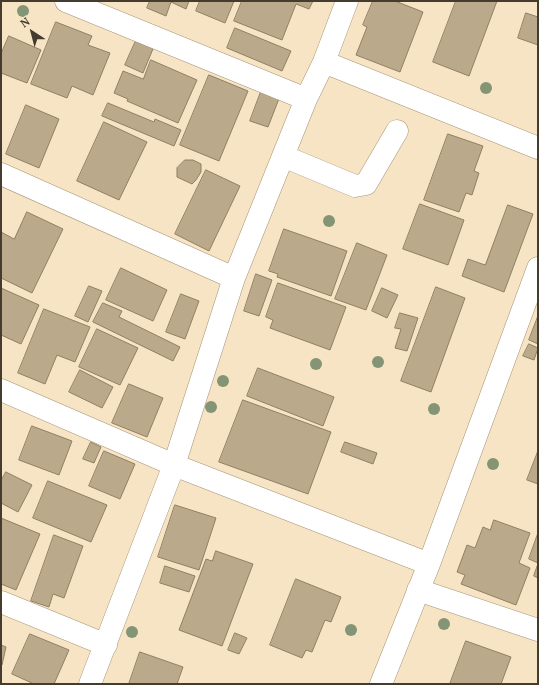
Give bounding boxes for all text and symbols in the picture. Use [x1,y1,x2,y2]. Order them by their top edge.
north arrow [12,12,52,52]
text: N [17,14,32,30]

